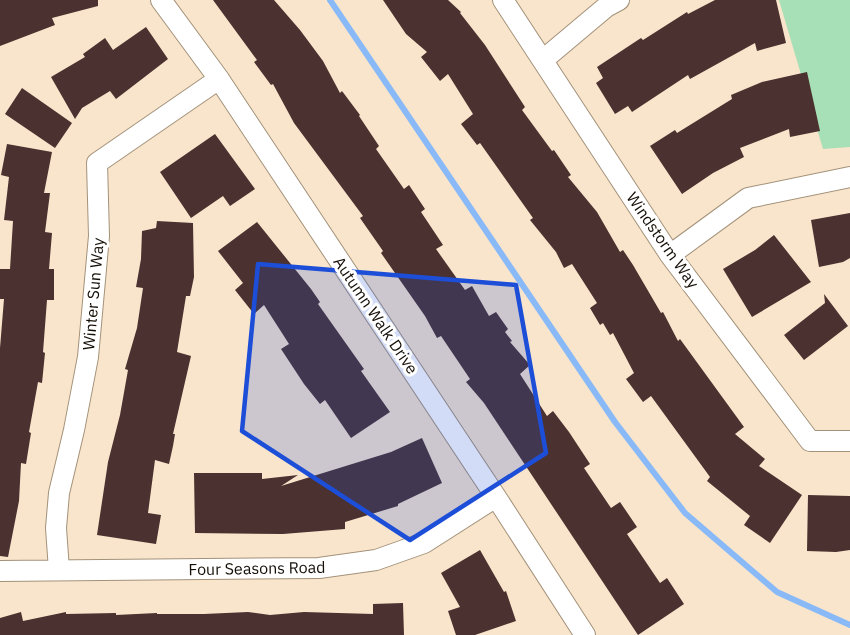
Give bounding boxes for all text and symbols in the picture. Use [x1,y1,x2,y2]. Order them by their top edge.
street label: Windstorm Way [622,188,704,292]
street label: Winter Sun Way [78,237,108,351]
street label: Autumn Walk Drive [329,253,423,378]
street label: Four Seasons Road [188,557,326,579]

